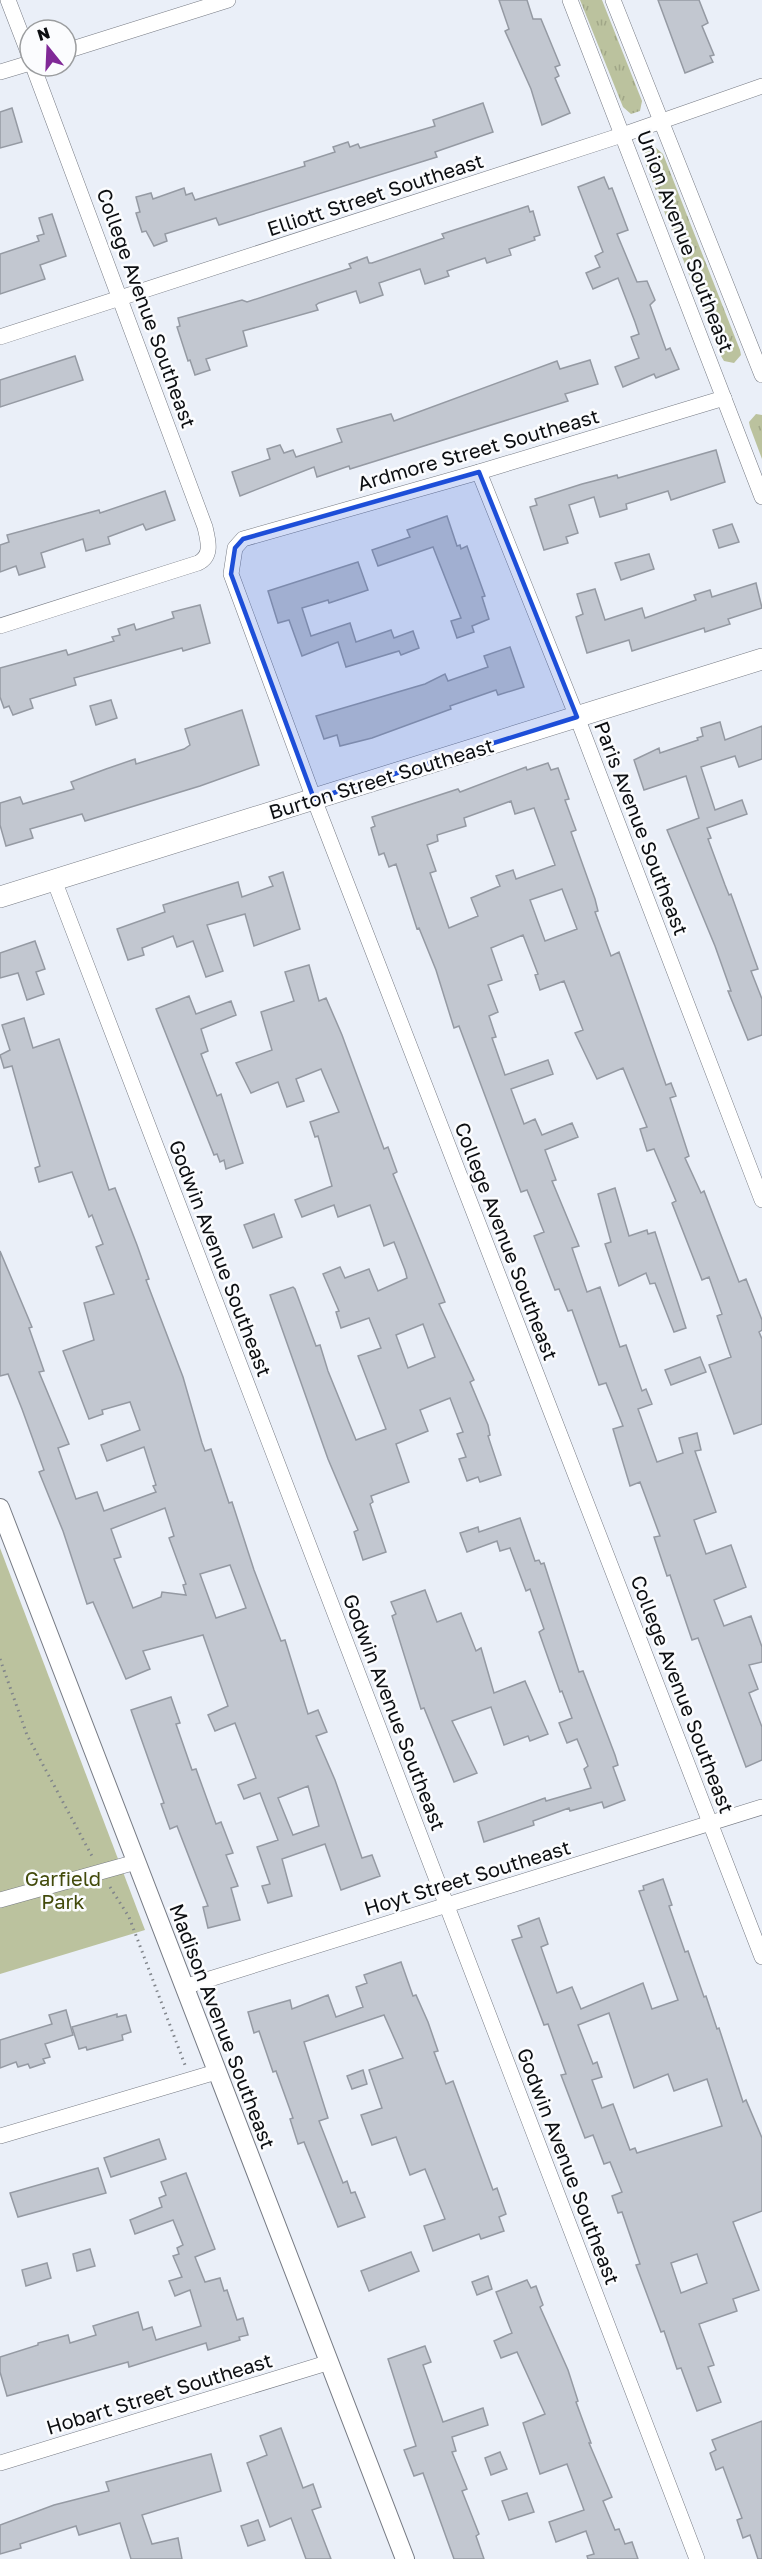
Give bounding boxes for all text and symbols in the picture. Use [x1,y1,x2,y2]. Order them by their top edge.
north arrow [18,18,78,78]
text: N [34,22,52,45]
street label: Union Avenue Southeast [633,127,739,355]
street label: Elliott Street Southeast [264,148,486,240]
street label: College Avenue Southeast [92,185,202,431]
street label: Ardmore Street Southeast [354,403,602,495]
street label: Paris Avenue Southeast [590,718,694,938]
street label: Burton Street Southeast [266,732,496,824]
street label: College Avenue Southeast [450,1119,564,1363]
street label: Godwin Avenue Southeast [165,1136,277,1380]
street label: College Avenue Southeast [626,1572,740,1816]
street label: Godwin Avenue Southeast [339,1590,451,1834]
street label: Hoyt Street Southeast [361,1834,573,1920]
park label: Garfield Park [25,1866,101,1913]
street label: Madison Avenue Southeast [165,1900,281,2152]
street label: Godwin Avenue Southeast [513,2044,625,2288]
street label: Hobart Street Southeast [43,2347,275,2439]

